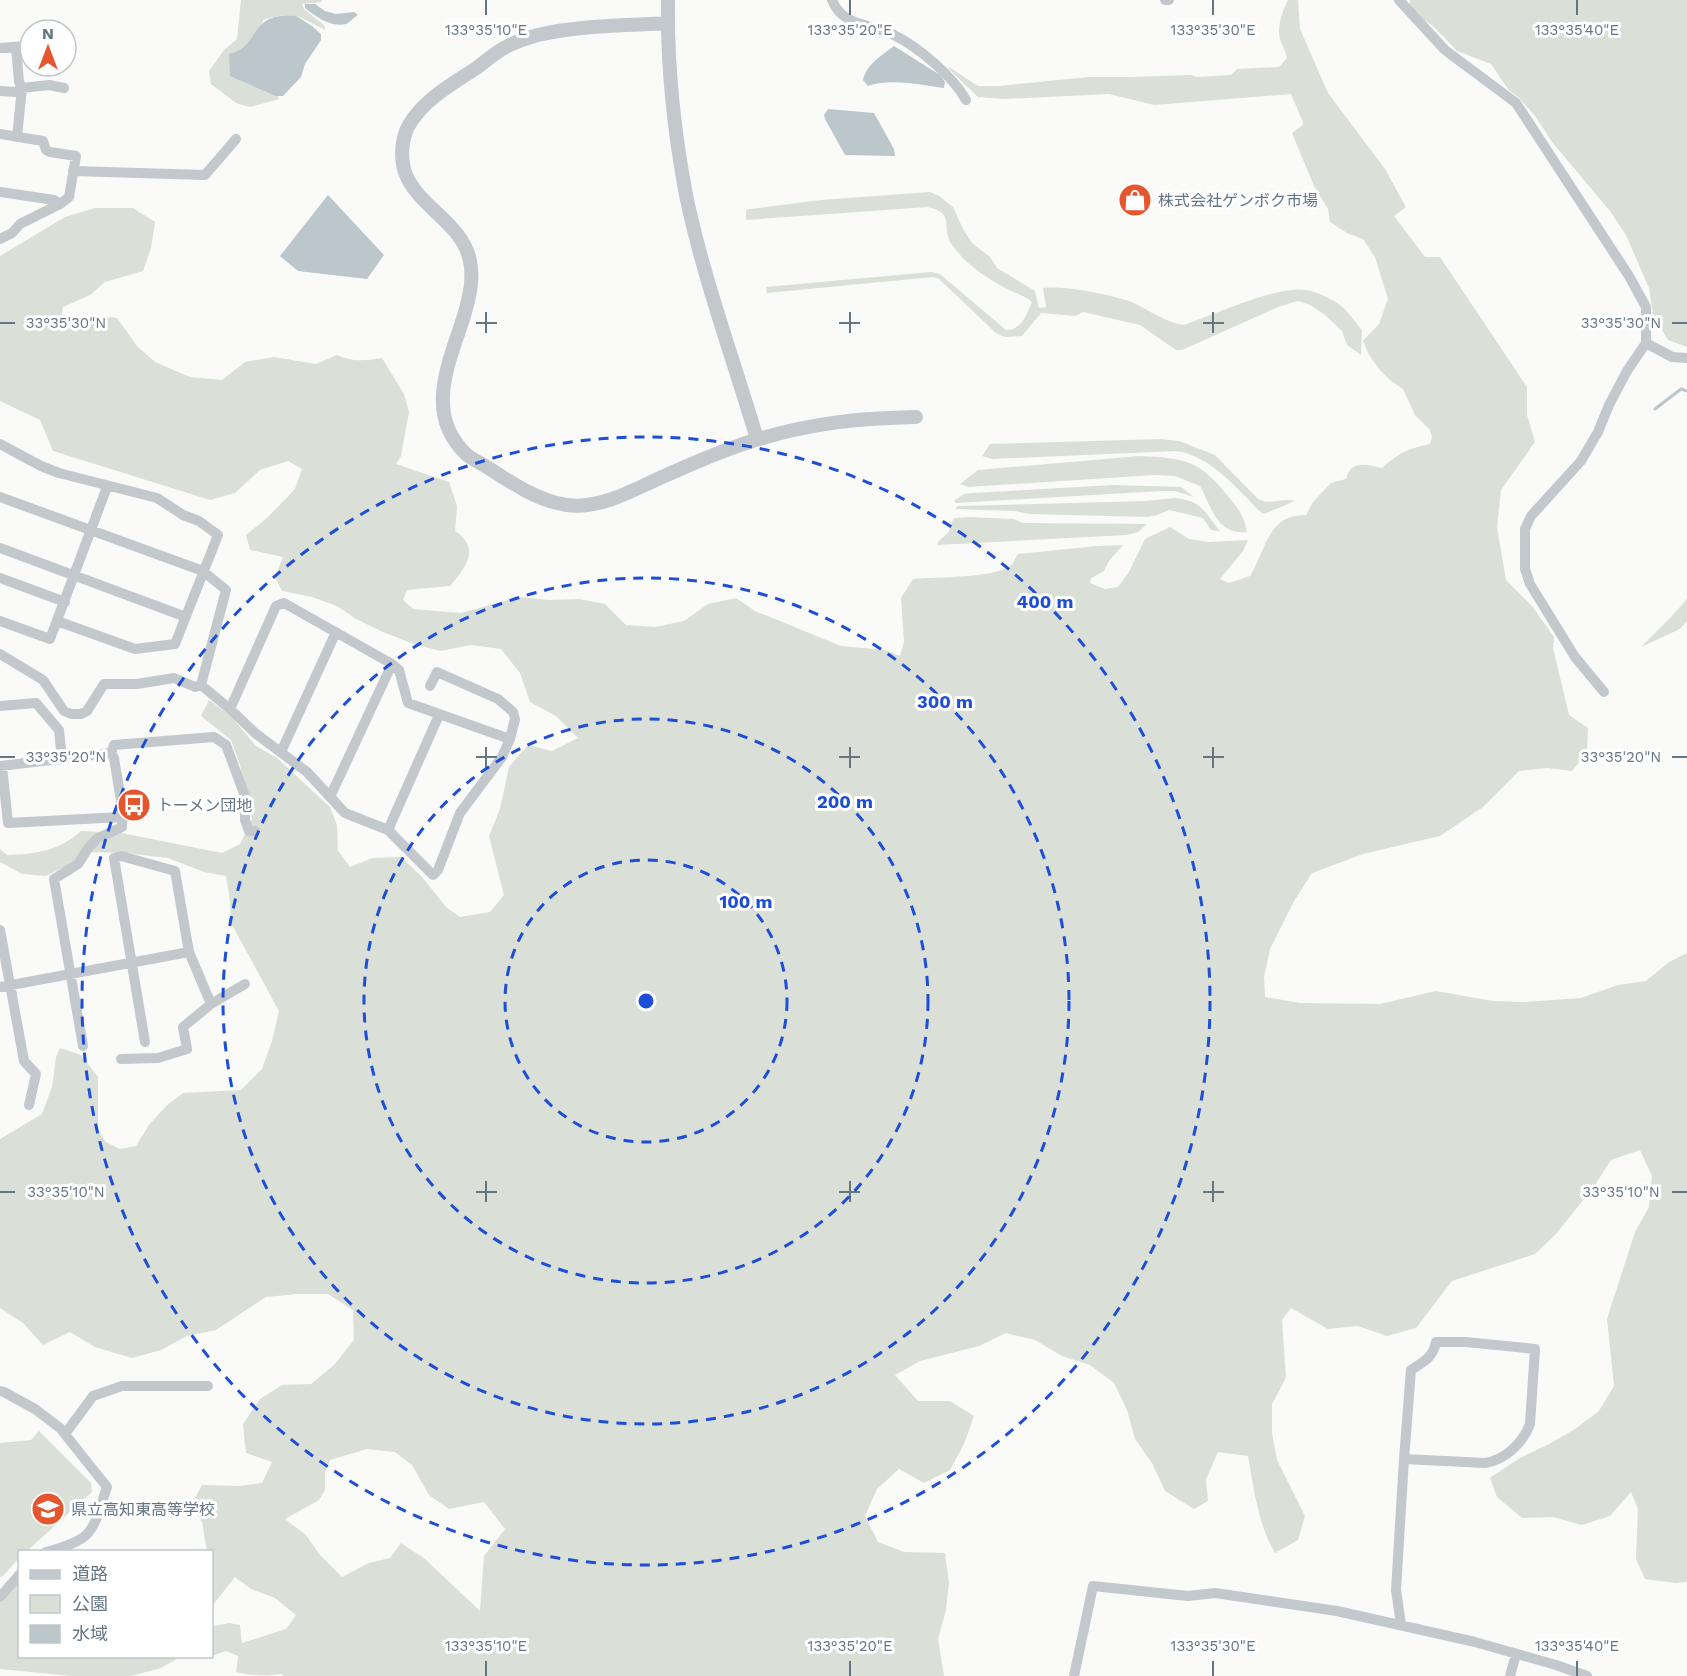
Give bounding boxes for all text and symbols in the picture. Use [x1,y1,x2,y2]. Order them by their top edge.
north arrow [18,18,78,78]
text: 133°35'10"E [445,21,527,39]
text: 133°35'20"E [808,21,892,39]
text: 133°35'30"E [1171,21,1255,39]
text: 133°35'40"E [1535,21,1619,39]
text: N [42,24,54,43]
shop icon: 株式会社ゲンボク市場 [1117,182,1153,218]
place label: 株式会社ゲンボク市場 [1158,191,1318,210]
text: 33°35'30"N [26,314,106,332]
text: 33°35'30"N [1581,314,1661,332]
text: 400 m [1017,591,1073,612]
text: 300 m [917,691,973,712]
text: 33°35'20"N [26,748,106,766]
text: 33°35'20"N [1581,748,1661,766]
bus stop icon: トーメン団地 [116,787,152,823]
text: 200 m [817,791,873,812]
place label: トーメン団地 [157,796,252,815]
text: 100 m [719,891,773,912]
centre of rings [636,991,656,1011]
text: 33°35'10"N [27,1183,105,1201]
text: 33°35'10"N [1582,1183,1660,1201]
school or university icon: 県立高知東高等学校 [30,1491,66,1527]
place label: 県立高知東高等学校 [71,1500,215,1519]
legend [18,1550,213,1658]
text: 道路 [72,1563,108,1584]
text: 公園 [72,1593,108,1614]
text: 水域 [72,1623,108,1644]
text: 133°35'10"E [445,1637,527,1655]
text: 133°35'20"E [808,1637,892,1655]
text: 133°35'30"E [1171,1637,1255,1655]
text: 133°35'40"E [1535,1637,1619,1655]

